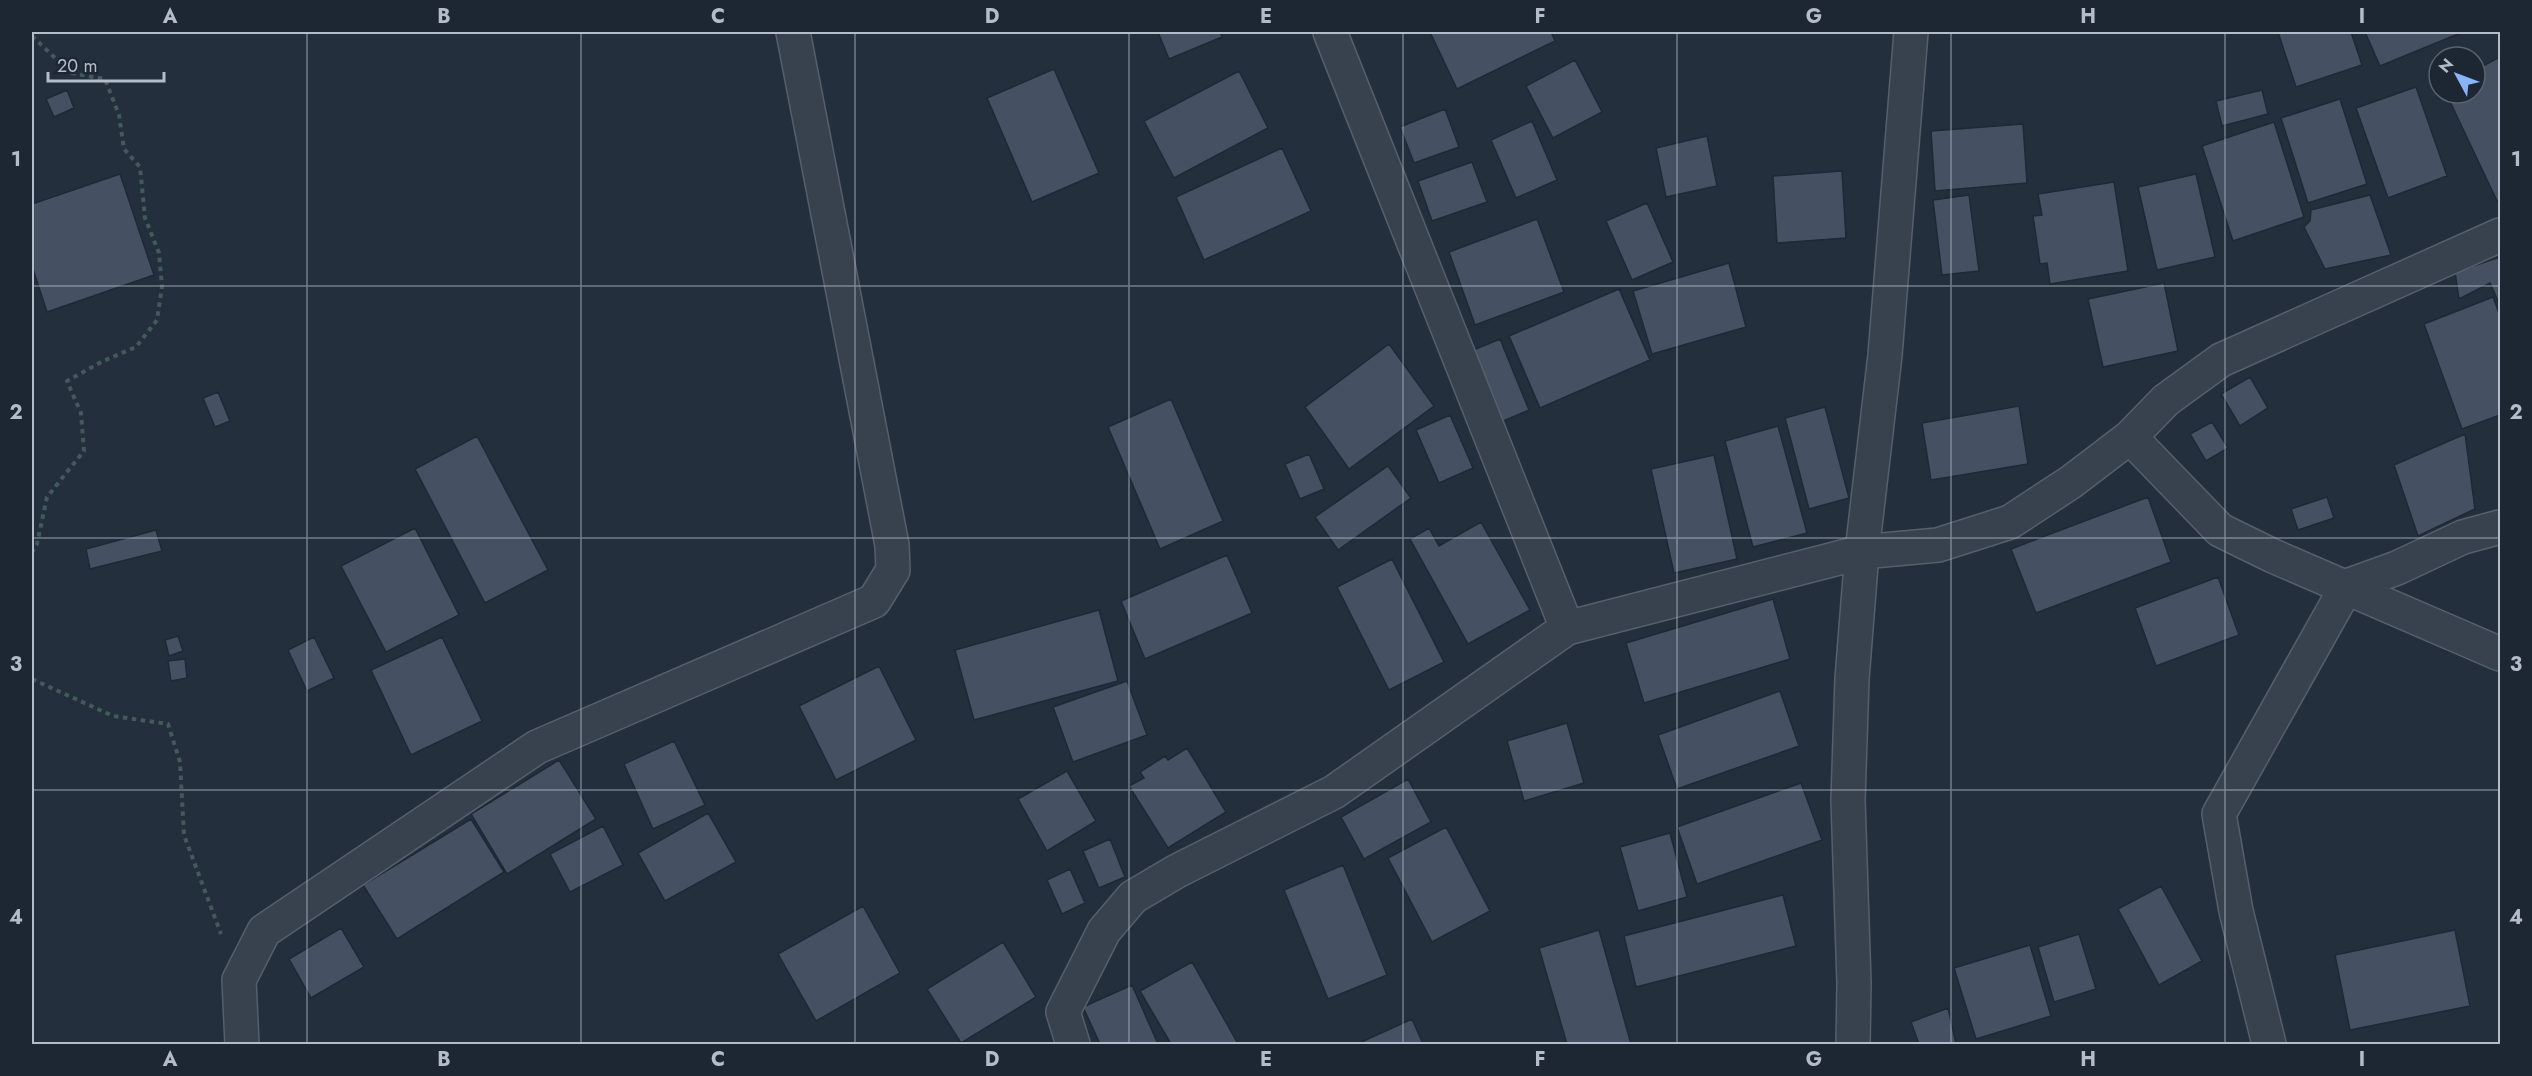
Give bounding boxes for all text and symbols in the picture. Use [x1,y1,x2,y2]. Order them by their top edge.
text: A [162,2,178,31]
text: B [437,2,451,31]
text: C [711,2,725,31]
text: D [985,2,999,31]
text: E [1260,2,1272,31]
text: F [1534,2,1546,31]
text: G [1806,2,1822,31]
text: H [2080,2,2096,31]
text: I [2359,2,2365,31]
scale bar [48,45,164,83]
north arrow [2427,45,2487,105]
text: 20 m [57,53,97,79]
text: N [2433,53,2459,78]
text: 1 [11,145,21,174]
text: 1 [2511,145,2521,174]
text: 2 [9,398,23,427]
text: 2 [2509,398,2523,427]
text: 3 [10,650,22,679]
text: 3 [2510,650,2522,679]
text: 4 [9,903,23,932]
text: 4 [2509,903,2523,932]
text: A [162,1045,178,1074]
text: B [437,1045,451,1074]
text: C [711,1045,725,1074]
text: D [985,1045,999,1074]
text: E [1260,1045,1272,1074]
text: F [1534,1045,1546,1074]
text: G [1806,1045,1822,1074]
text: H [2080,1045,2096,1074]
text: I [2359,1045,2365,1074]

